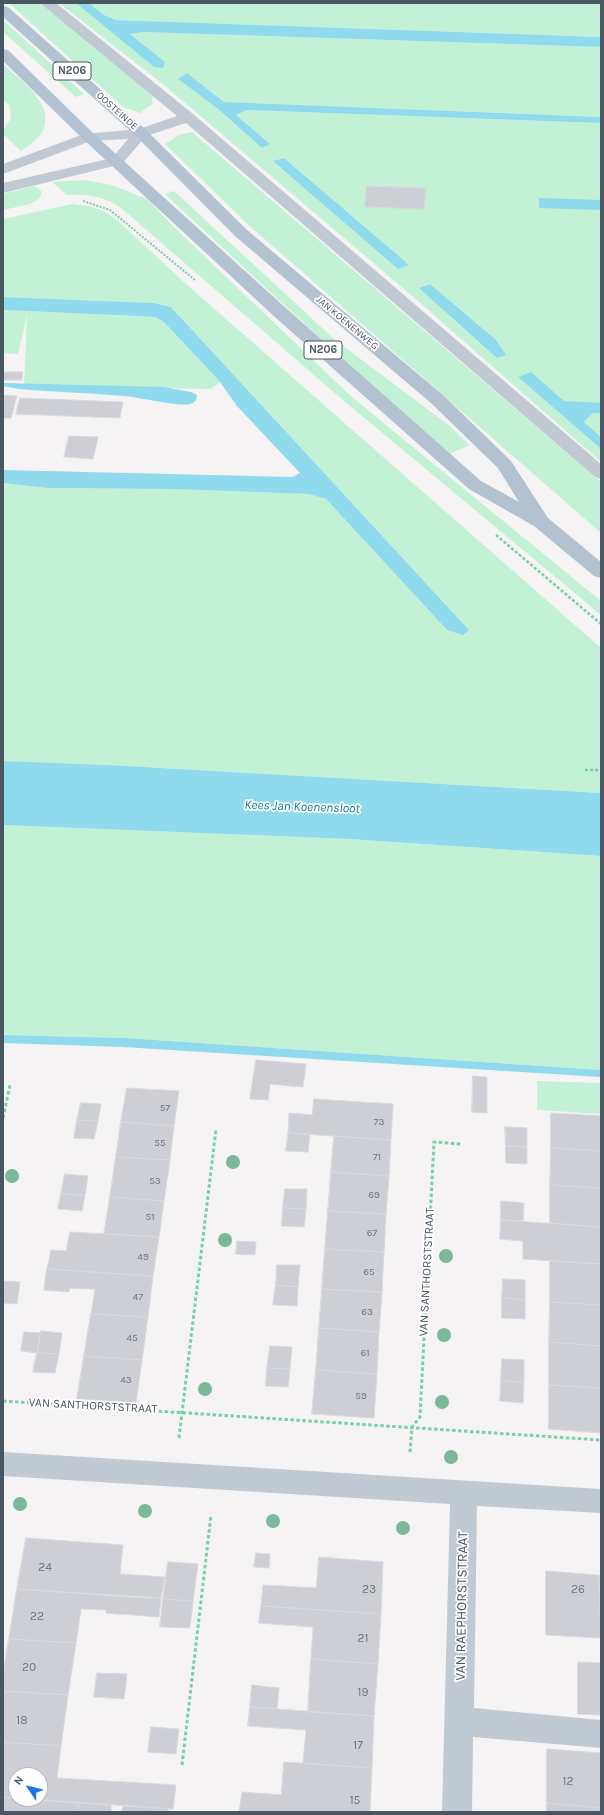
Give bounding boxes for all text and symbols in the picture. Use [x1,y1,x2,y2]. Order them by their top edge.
road number: N206 [53,62,91,80]
street label: OOSTEINDE [94,89,140,133]
street label: JAN KOENENWEG [313,294,381,352]
road number: N206 [304,341,342,359]
water label: Kees Jan Koenensloot [244,797,360,817]
house number: 57 [160,1102,170,1114]
house number: 73 [374,1116,384,1128]
house number: 55 [154,1137,166,1149]
house number: 71 [373,1151,381,1163]
house number: 53 [149,1175,161,1187]
house number: 69 [368,1189,380,1201]
street label: VAN SANTHORSTSTRAAT [416,1207,438,1337]
house number: 51 [146,1211,154,1223]
house number: 67 [367,1227,377,1239]
house number: 49 [137,1251,149,1263]
house number: 65 [363,1266,375,1278]
house number: 47 [133,1291,143,1303]
house number: 63 [361,1306,373,1318]
house number: 45 [126,1332,138,1344]
house number: 61 [360,1347,370,1359]
house number: 43 [120,1374,132,1386]
house number: 59 [355,1390,367,1402]
street label: VAN SANTHORSTSTRAAT [28,1395,158,1417]
street label: VAN RAEPHORSTSTRAAT [452,1531,472,1681]
house number: 24 [38,1561,52,1575]
house number: 23 [362,1583,376,1597]
house number: 26 [571,1583,585,1597]
house number: 22 [30,1610,44,1624]
house number: 21 [358,1632,368,1646]
house number: 20 [22,1661,36,1675]
house number: 19 [358,1686,368,1700]
house number: 18 [16,1714,28,1728]
house number: 17 [353,1739,363,1753]
north arrow [8,1767,48,1807]
text: N [11,1773,26,1787]
house number: 12 [563,1775,573,1789]
house number: 15 [350,1794,360,1808]

